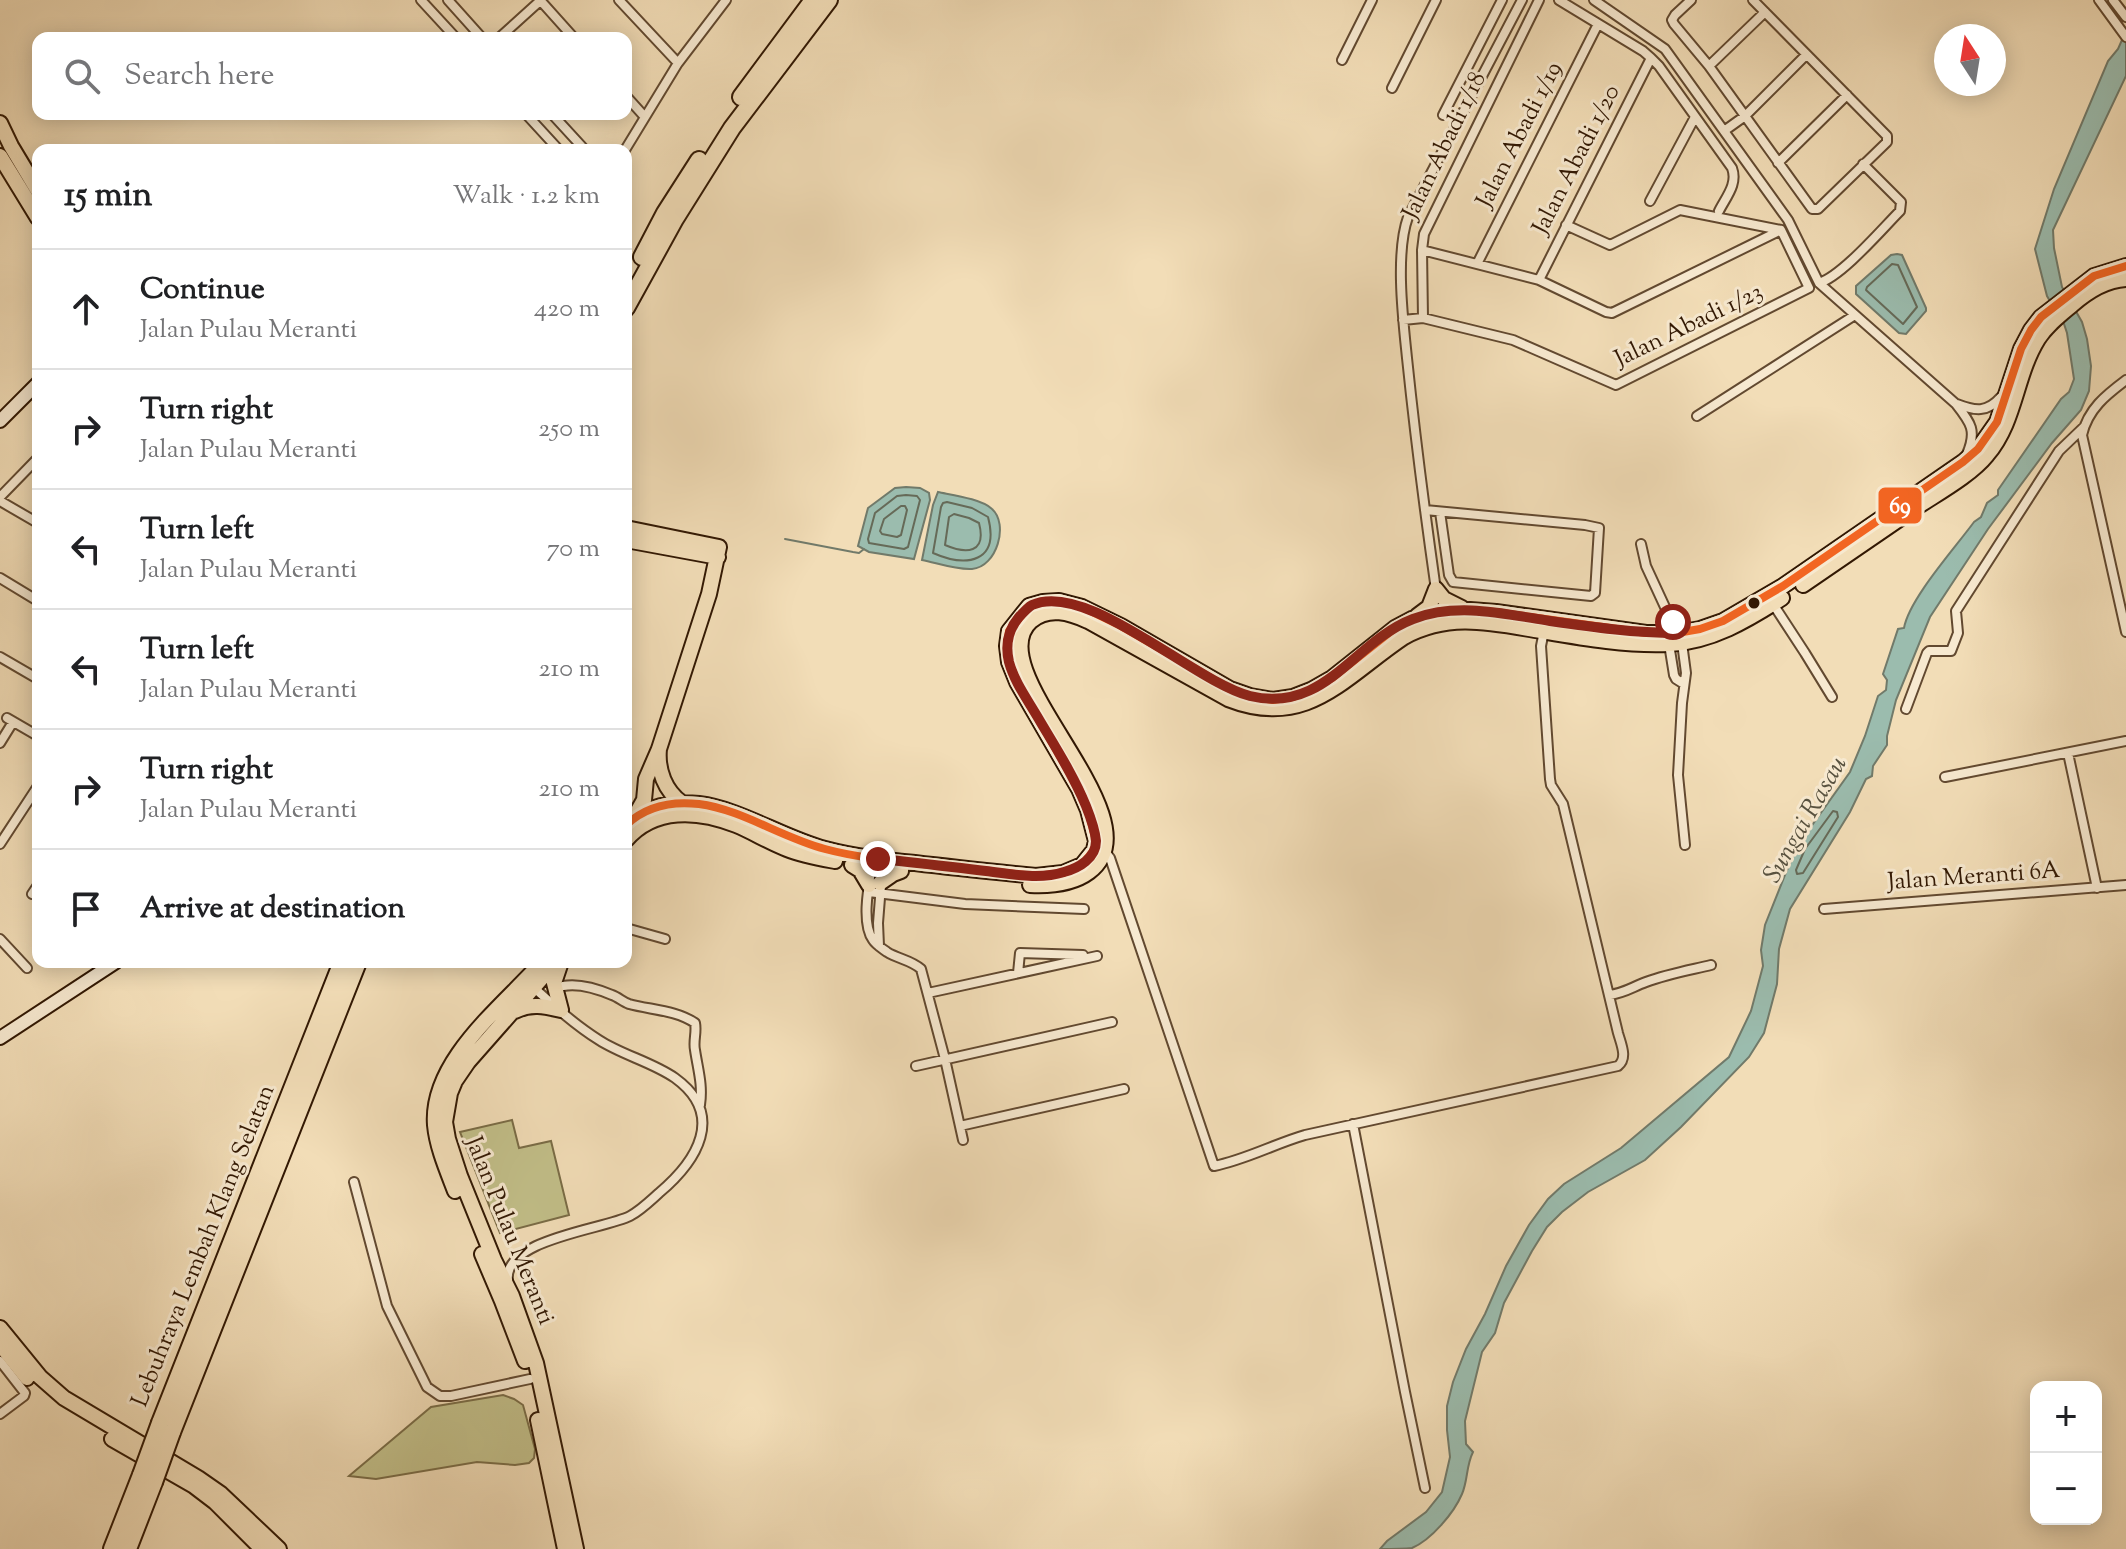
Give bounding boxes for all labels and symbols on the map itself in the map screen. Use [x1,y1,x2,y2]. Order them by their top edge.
north arrow [1934,24,2006,96]
street label: Jalan Abadi 1/19 [1468,56,1571,216]
street label: Jalan Abadi 1/18 [1394,66,1495,227]
street label: Jalan Abadi 1/20 [1524,79,1629,242]
street label: Jalan Abadi 1/23 [1607,275,1769,377]
line badge: 69 [1877,486,1923,525]
text: 69 [1889,492,1911,524]
unlabelled marker [1746,595,1762,611]
route start [1655,604,1691,640]
water label: Sungai Rasau [1755,749,1857,890]
route end [860,841,896,877]
street label: Jalan Meranti 6A [1884,854,2062,900]
street label: Lebuhraya Lembah Klang Selatan [124,1080,284,1412]
street label: Jalan Pulau Meranti [455,1130,562,1330]

